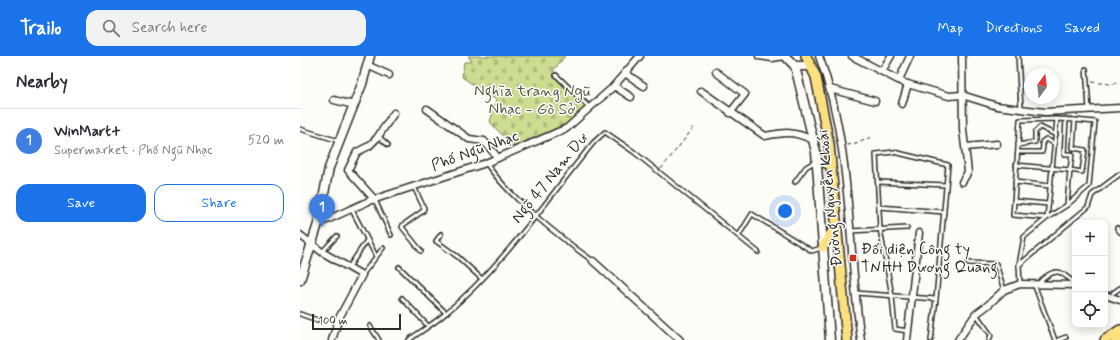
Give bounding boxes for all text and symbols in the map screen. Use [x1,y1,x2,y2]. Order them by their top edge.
search box [86,10,366,46]
text: Trailo [20,16,62,41]
icon: search [100,17,122,39]
text: Search here [132,18,207,38]
text: Map [937,19,963,37]
text: Directions [985,19,1043,37]
text: Saved [1065,19,1100,37]
north arrow [1024,68,1060,104]
text: Nearby [16,71,68,93]
park label: Nghĩa trang Ngũ Nhạc - Gò Sở [474,81,590,120]
text: WinMart+ [54,122,121,142]
street label: Phố Ngũ Nhạc [428,125,522,177]
street label: Ngõ 47 Nam Dư [507,128,594,228]
street label: Đường Nguyễn Khoái [812,128,849,268]
text: 1 [26,132,32,149]
text: 520 m [248,132,284,149]
text: Supermarket · Phố Ngũ Nhạc [54,142,213,159]
button: Save [16,184,146,222]
button: Share [154,184,284,222]
pin: 1 [309,194,335,227]
your location [775,201,795,221]
map controls [1072,220,1108,328]
button: + [1072,220,1108,256]
place label: Đối diện Công ty TNHH Dương Quang [861,239,998,279]
marker: Đối diện Công ty TNHH Dương Quang [848,253,858,263]
button: − [1072,256,1108,292]
button: locate [1072,292,1108,328]
scale bar [312,312,401,331]
text: 100 m [318,314,348,328]

